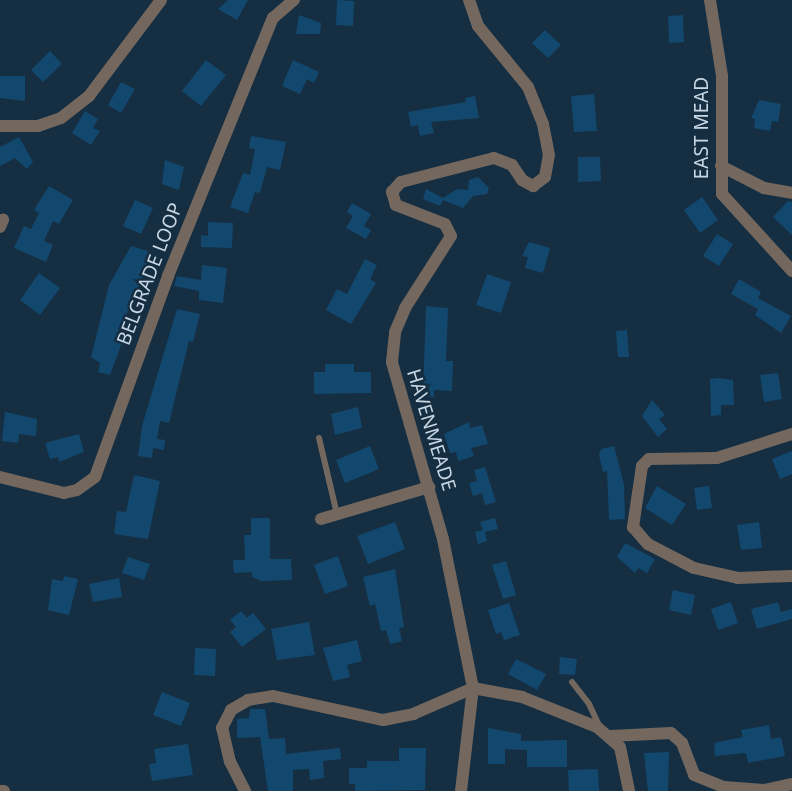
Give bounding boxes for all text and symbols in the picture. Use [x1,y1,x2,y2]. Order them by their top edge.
street label: EAST MEAD [691,77,713,179]
street label: BELGRADE LOOP [112,200,188,348]
street label: HAVENMEADE [402,366,460,494]

